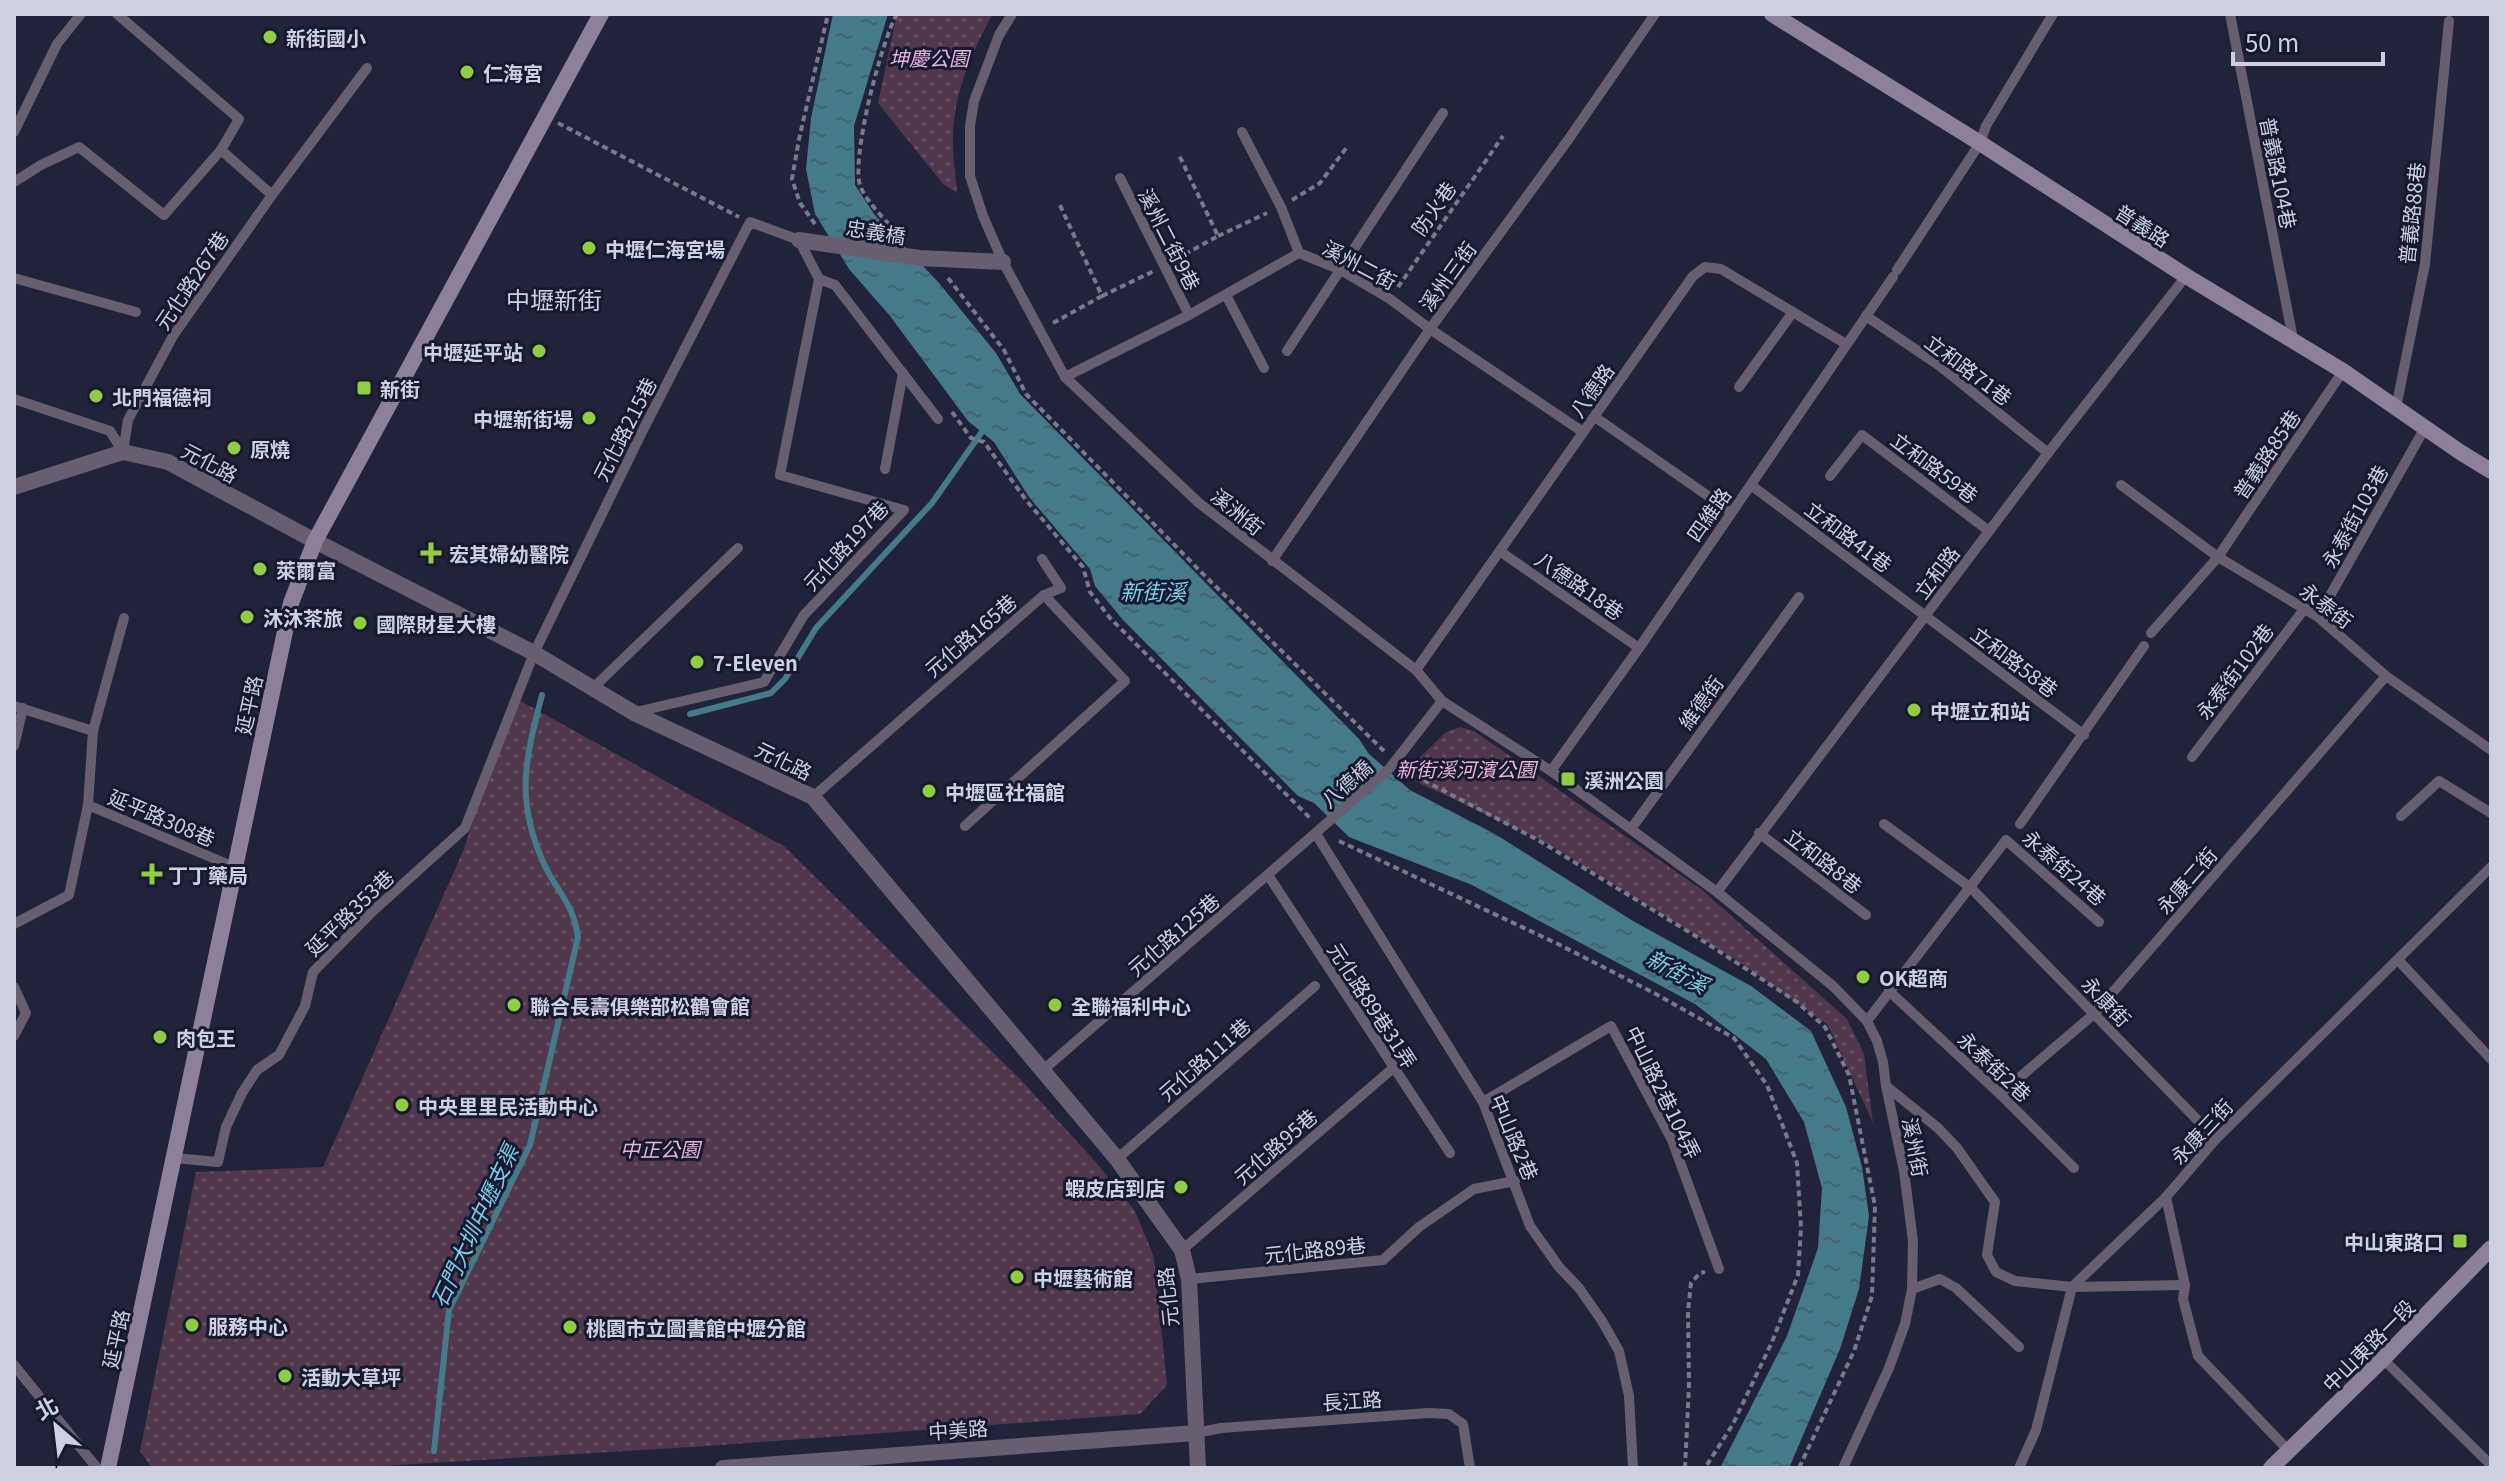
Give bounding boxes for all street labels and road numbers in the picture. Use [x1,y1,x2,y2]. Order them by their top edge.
street label: 普義路104巷 [2254,115,2304,231]
street label: 普義路88巷 [2391,161,2431,265]
street label: 防火巷 [1404,175,1462,241]
street label: 溪州二街9巷 [1132,183,1208,295]
street label: 普義路 [2110,197,2176,253]
street label: 忠義橋 [844,212,908,250]
street label: 元化路267巷 [147,225,235,335]
street label: 溪州二街 [1318,232,1402,296]
street label: 溪州三街 [1412,235,1482,317]
street label: 立和路71巷 [1919,327,2019,411]
street label: 八德路 [1562,357,1620,423]
street label: 元化路215巷 [585,372,663,486]
street label: 普義路85巷 [2225,404,2307,504]
street label: 立和路59巷 [1885,425,1985,509]
street label: 元化路 [177,435,243,489]
street label: 永泰街103巷 [2314,459,2394,573]
street label: 溪洲街 [1206,481,1270,541]
street label: 四維路 [1679,481,1737,547]
street label: 元化路197巷 [796,494,894,596]
street label: 立和路41巷 [1799,494,1899,578]
street label: 立和路 [1906,539,1966,605]
street label: 八德路18巷 [1530,544,1630,626]
street label: 永泰街 [2294,575,2360,635]
street label: 元化路165巷 [918,587,1022,683]
street label: 永泰街102巷 [2188,617,2280,725]
street label: 立和路58巷 [1965,619,2065,703]
street label: 維德街 [1671,669,1729,735]
street label: 延平路 [228,673,268,737]
street label: 元化路 [751,734,817,786]
street label: 八德橋 [1314,752,1378,814]
street label: 延平路308巷 [104,782,220,852]
street label: 立和路8巷 [1779,821,1869,899]
street label: 永泰街24巷 [2017,823,2113,911]
street label: 永康二街 [2149,840,2223,920]
street label: 延平路353巷 [298,862,400,962]
street label: 元化路125巷 [1121,886,1225,982]
street label: 元化路89巷31弄 [1322,937,1424,1073]
street label: 永康街 [2076,969,2138,1033]
street label: 元化路111巷 [1152,1011,1256,1107]
street label: 中山路2巷104弄 [1619,1021,1709,1163]
street label: 永泰街2巷 [1952,1024,2038,1108]
street label: 中山路2巷 [1484,1089,1546,1185]
street label: 永康三街 [2163,1092,2239,1170]
street label: 元化路95巷 [1227,1102,1323,1190]
street label: 溪州街 [1896,1115,1936,1179]
street label: 元化路89巷 [1263,1229,1367,1269]
street label: 元化路 [1149,1266,1185,1328]
street label: 中山東路一段 [2315,1292,2421,1398]
street label: 延平路 [95,1307,135,1371]
street label: 長江路 [1321,1383,1383,1417]
street label: 中美路 [927,1412,989,1446]

